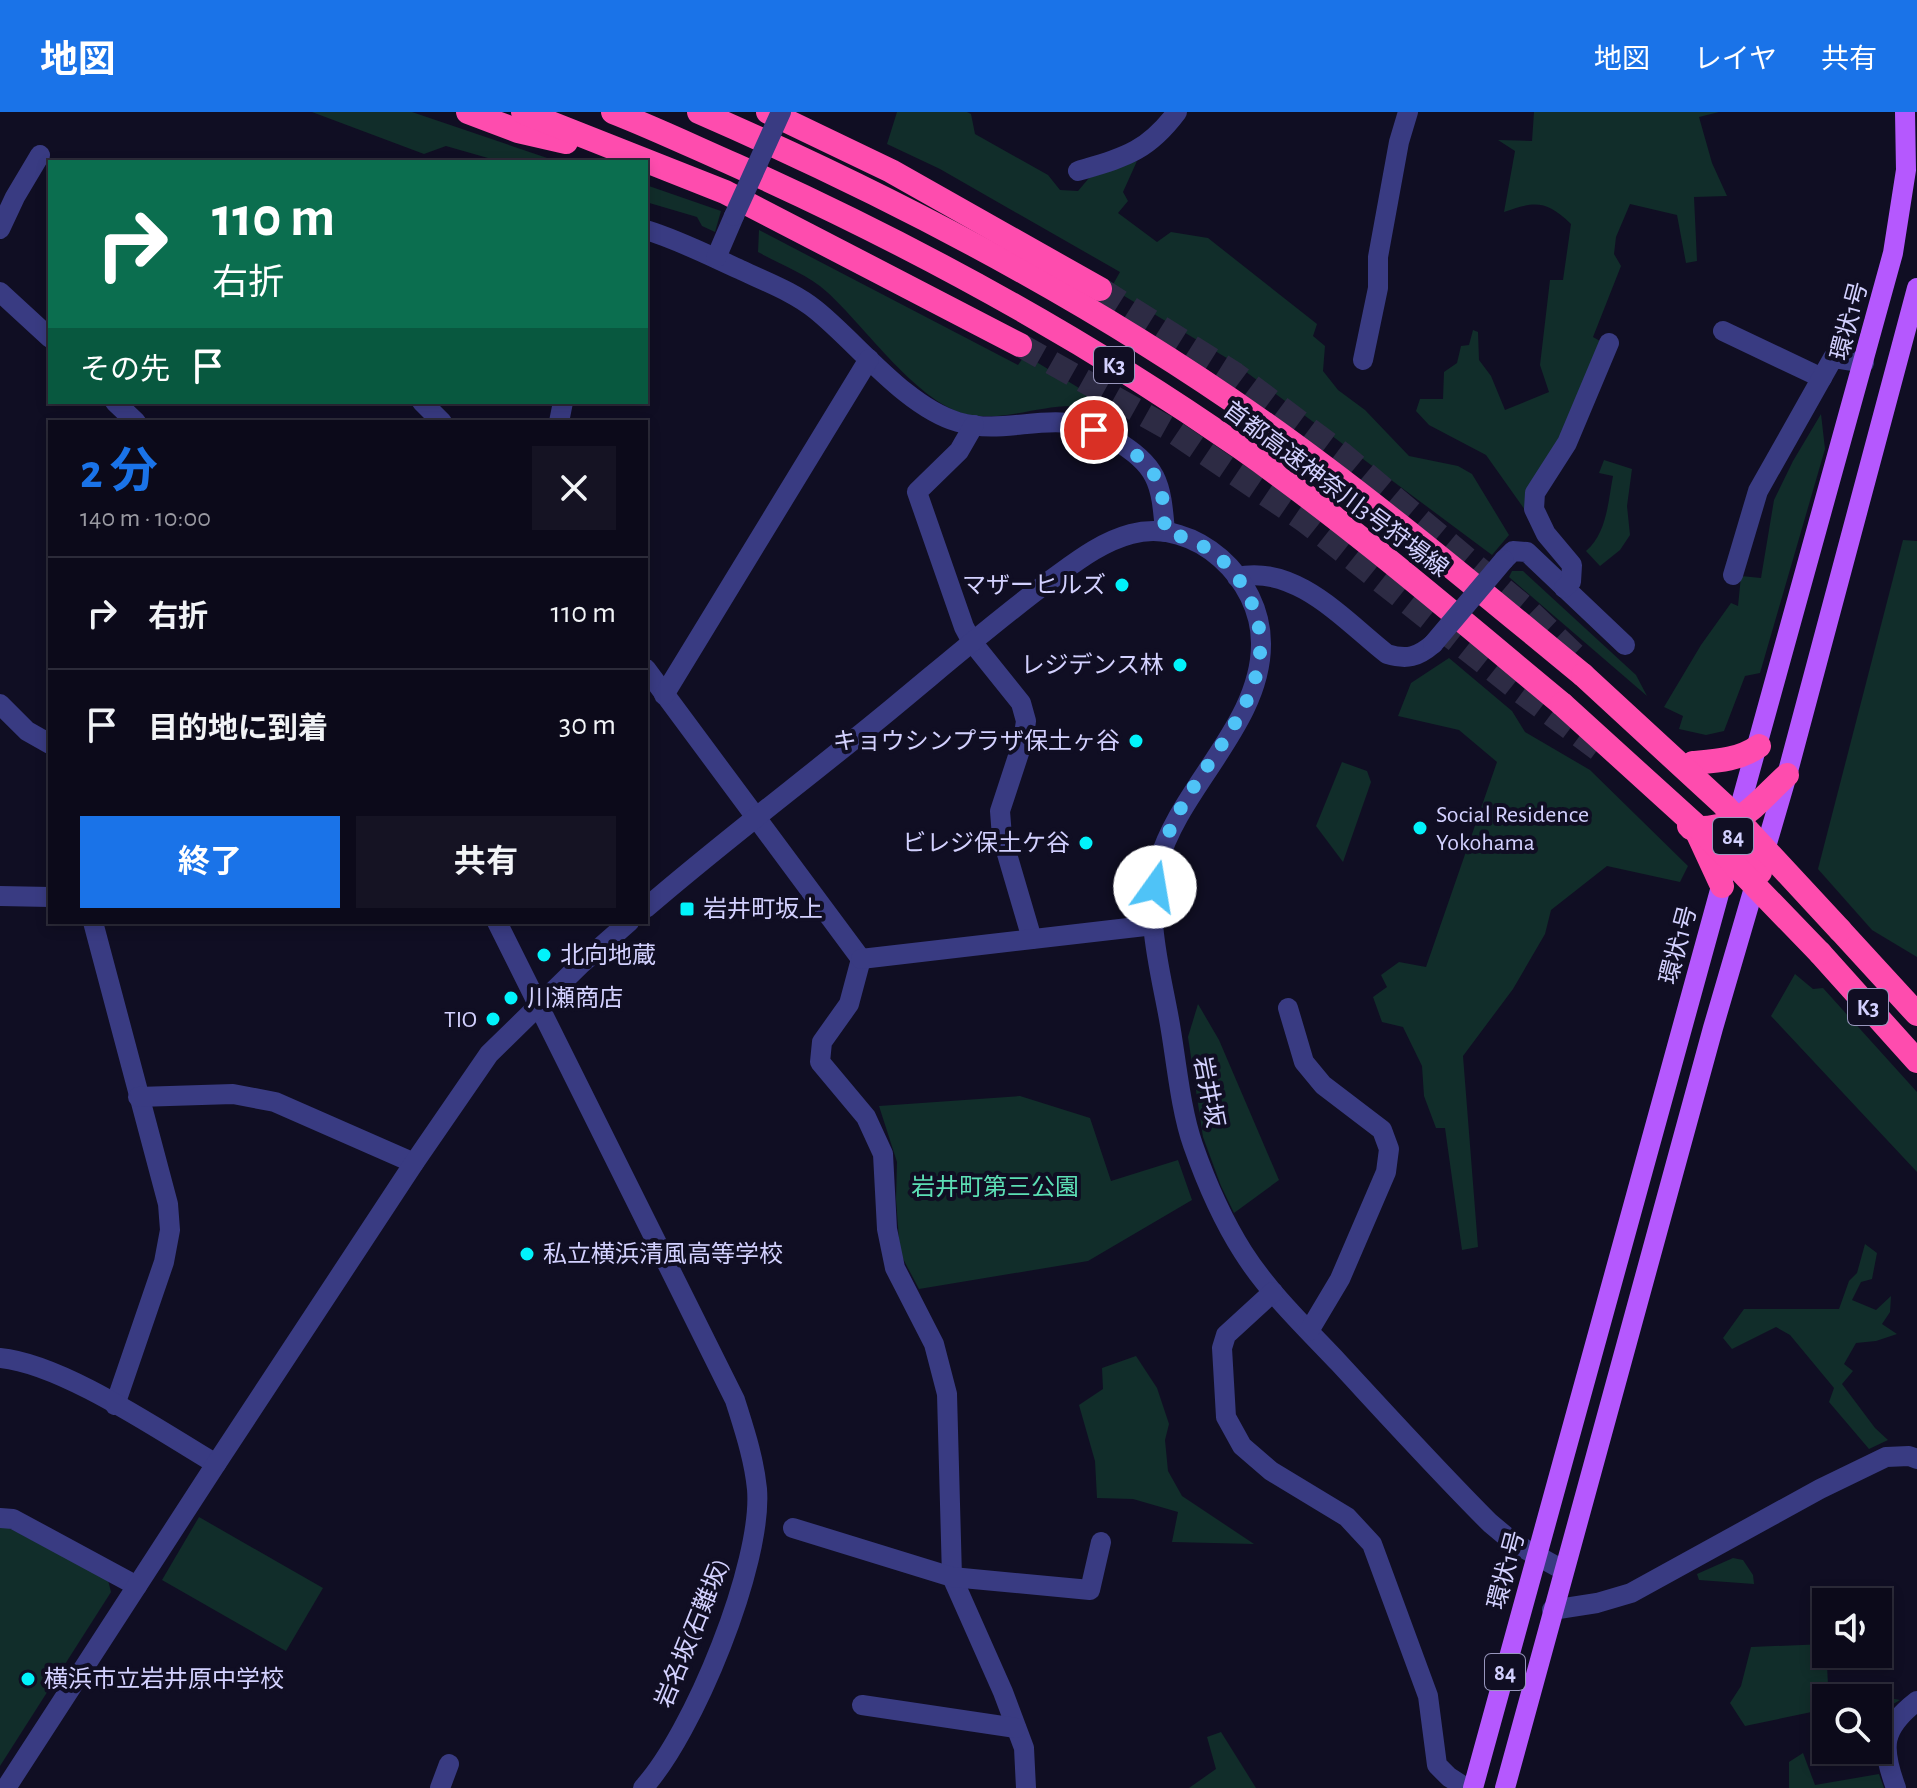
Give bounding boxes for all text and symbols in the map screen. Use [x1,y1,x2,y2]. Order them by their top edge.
text: 地図 [40,42,116,80]
text: 地図 [1594,46,1650,74]
text: レイヤ [1694,46,1777,74]
text: 共有 [1821,46,1877,74]
text: 110 m [212,190,335,246]
icon: right [80,192,184,296]
text: 右折 [212,265,284,301]
street label: 環状1号 [1826,279,1872,363]
icon: arrive [186,344,230,388]
road number: K3 [1094,347,1134,383]
text: その先 [80,355,170,385]
pin [1060,396,1128,464]
street label: 首都高速神奈川3号狩場線 [1219,396,1453,582]
icon: arrive [1072,408,1116,452]
button: close [532,446,616,530]
text: 2 分 [80,449,158,497]
text: 140 m · 10:00 [80,505,211,531]
place label: マザーヒルズ [962,572,1106,598]
marker: マザーヒルズ [1113,576,1131,594]
icon: right [80,591,124,635]
text: 110 m [551,598,616,628]
text: 右折 [148,602,208,632]
place label: レジデンス林 [1020,652,1164,678]
marker: レジデンス林 [1171,656,1189,674]
icon: arrive [80,703,124,747]
text: 30 m [559,710,616,740]
text: 目的地に到着 [148,714,328,744]
place label: キョウシンプラザ保土ヶ谷 [833,728,1120,754]
marker: キョウシンプラザ保土ヶ谷 [1127,732,1145,750]
place label: Social Residence Yokohama [1436,803,1589,855]
button: 終了 [80,816,340,908]
button: 共有 [356,816,616,908]
road number: 84 [1713,818,1753,854]
marker: Social Residence Yokohama [1411,819,1429,837]
place label: ビレジ保土ケ谷 [902,830,1070,856]
marker: ビレジ保土ケ谷 [1077,834,1095,852]
position arrow [1113,845,1197,929]
place label: 岩井町坂上 [703,896,823,922]
marker: 岩井町坂上 [678,900,696,918]
street label: 環状1号 [1655,903,1701,987]
place label: 北向地蔵 [560,942,656,968]
marker: 北向地蔵 [535,946,553,964]
place label: 川瀬商店 [527,985,623,1011]
marker: 川瀬商店 [502,989,520,1007]
road number: K3 [1848,989,1888,1025]
place label: TIO [444,1008,477,1032]
marker: TIO [484,1010,502,1028]
street label: 岩井坂 [1189,1054,1229,1130]
park label: 岩井町第三公園 [911,1174,1079,1200]
place label: 私立横浜清風高等学校 [543,1241,783,1267]
marker: 私立横浜清風高等学校 [518,1245,536,1263]
street label: 環状1号 [1483,1528,1529,1612]
street label: 岩名坂(石難坂) [650,1555,734,1711]
map controls [1812,1588,1892,1764]
button: sound [1812,1588,1892,1668]
road number: 84 [1485,1654,1525,1690]
place label: 横浜市立岩井原中学校 [44,1666,284,1692]
marker: 横浜市立岩井原中学校 [19,1670,37,1688]
button: search [1812,1684,1892,1764]

